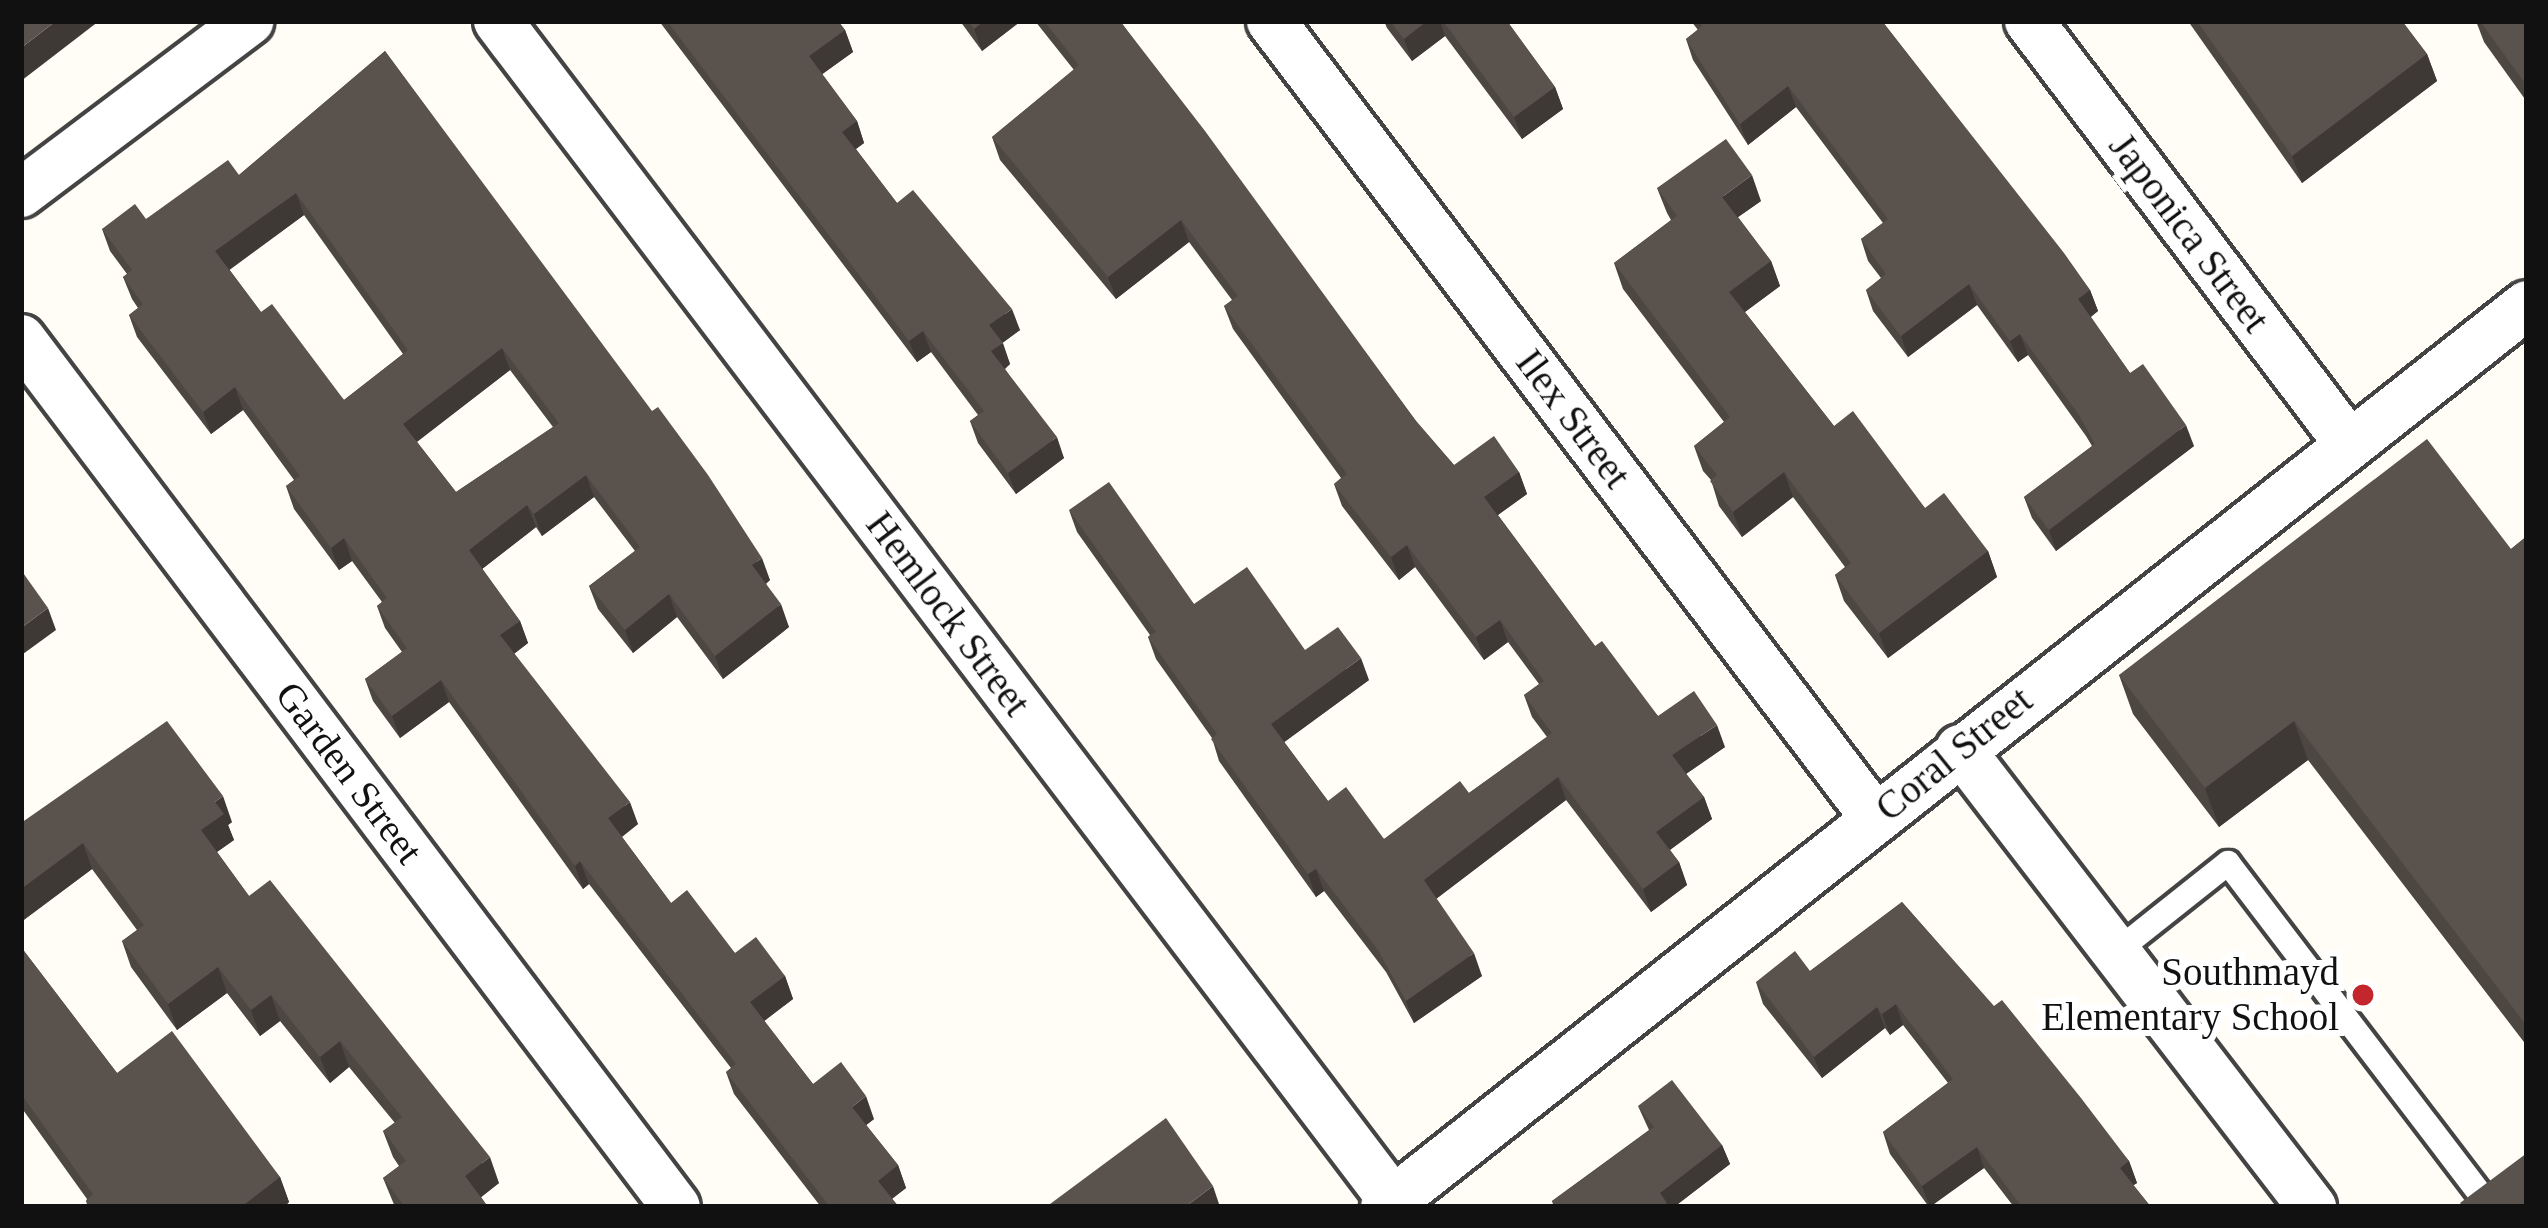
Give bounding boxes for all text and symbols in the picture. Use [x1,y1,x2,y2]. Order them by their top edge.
street label: Japonica Street [2099,124,2279,342]
street label: Ilex Street [1506,340,1640,498]
street label: Hemlock Street [856,503,1040,725]
street label: Garden Street [265,673,433,873]
street label: Coral Street [1866,677,2042,831]
place label: Southmayd Elementary School [2041,950,2339,1041]
marker: Southmayd Elementary School [2350,982,2376,1008]

